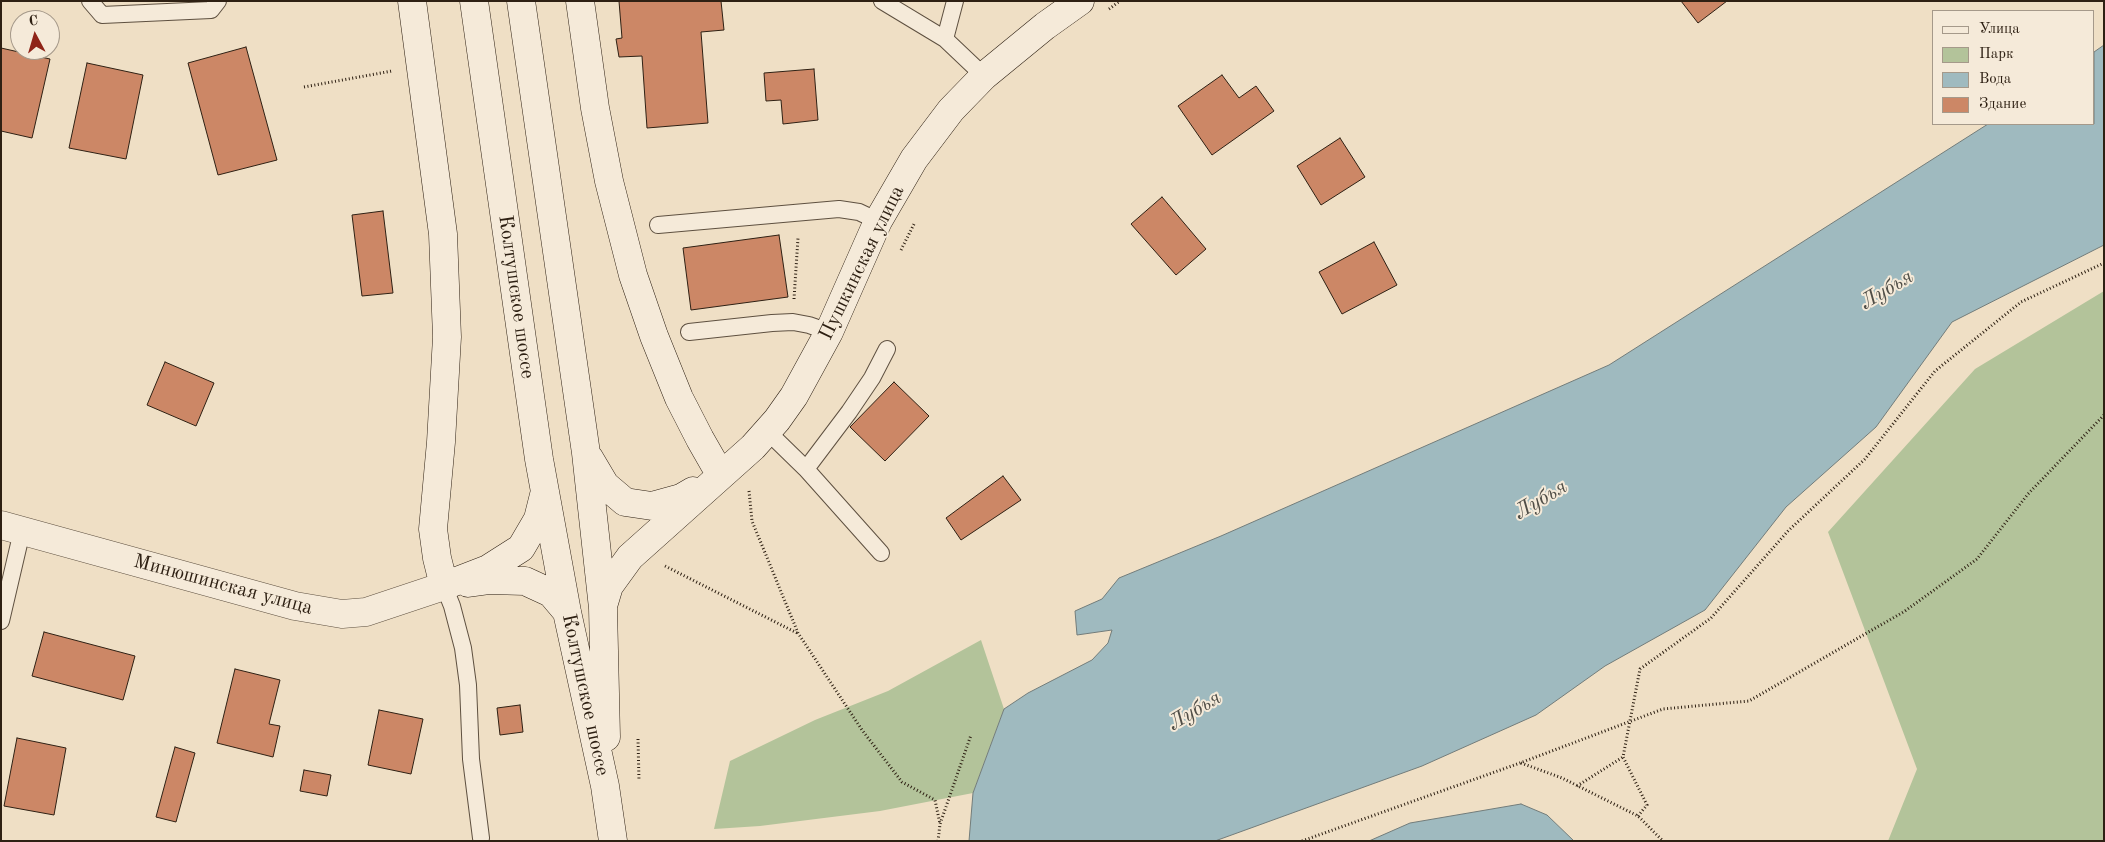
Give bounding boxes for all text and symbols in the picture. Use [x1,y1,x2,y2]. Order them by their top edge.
north arrow [10,10,60,60]
legend [1932,10,2095,125]
text: С [28,14,39,29]
text: Улица [1979,22,2020,37]
text: Парк [1979,47,2014,62]
text: Вода [1979,72,2011,87]
text: Здание [1979,97,2026,112]
street label: Пушкинская улица [814,182,910,344]
street label: Колтушское шоссе [493,214,539,380]
water label: Лубья [1856,264,1918,316]
water label: Лубья [1510,474,1572,526]
street label: Минюшинская улица [131,550,315,620]
street label: Колтушское шоссе [556,612,614,778]
water label: Лубья [1164,685,1226,737]

